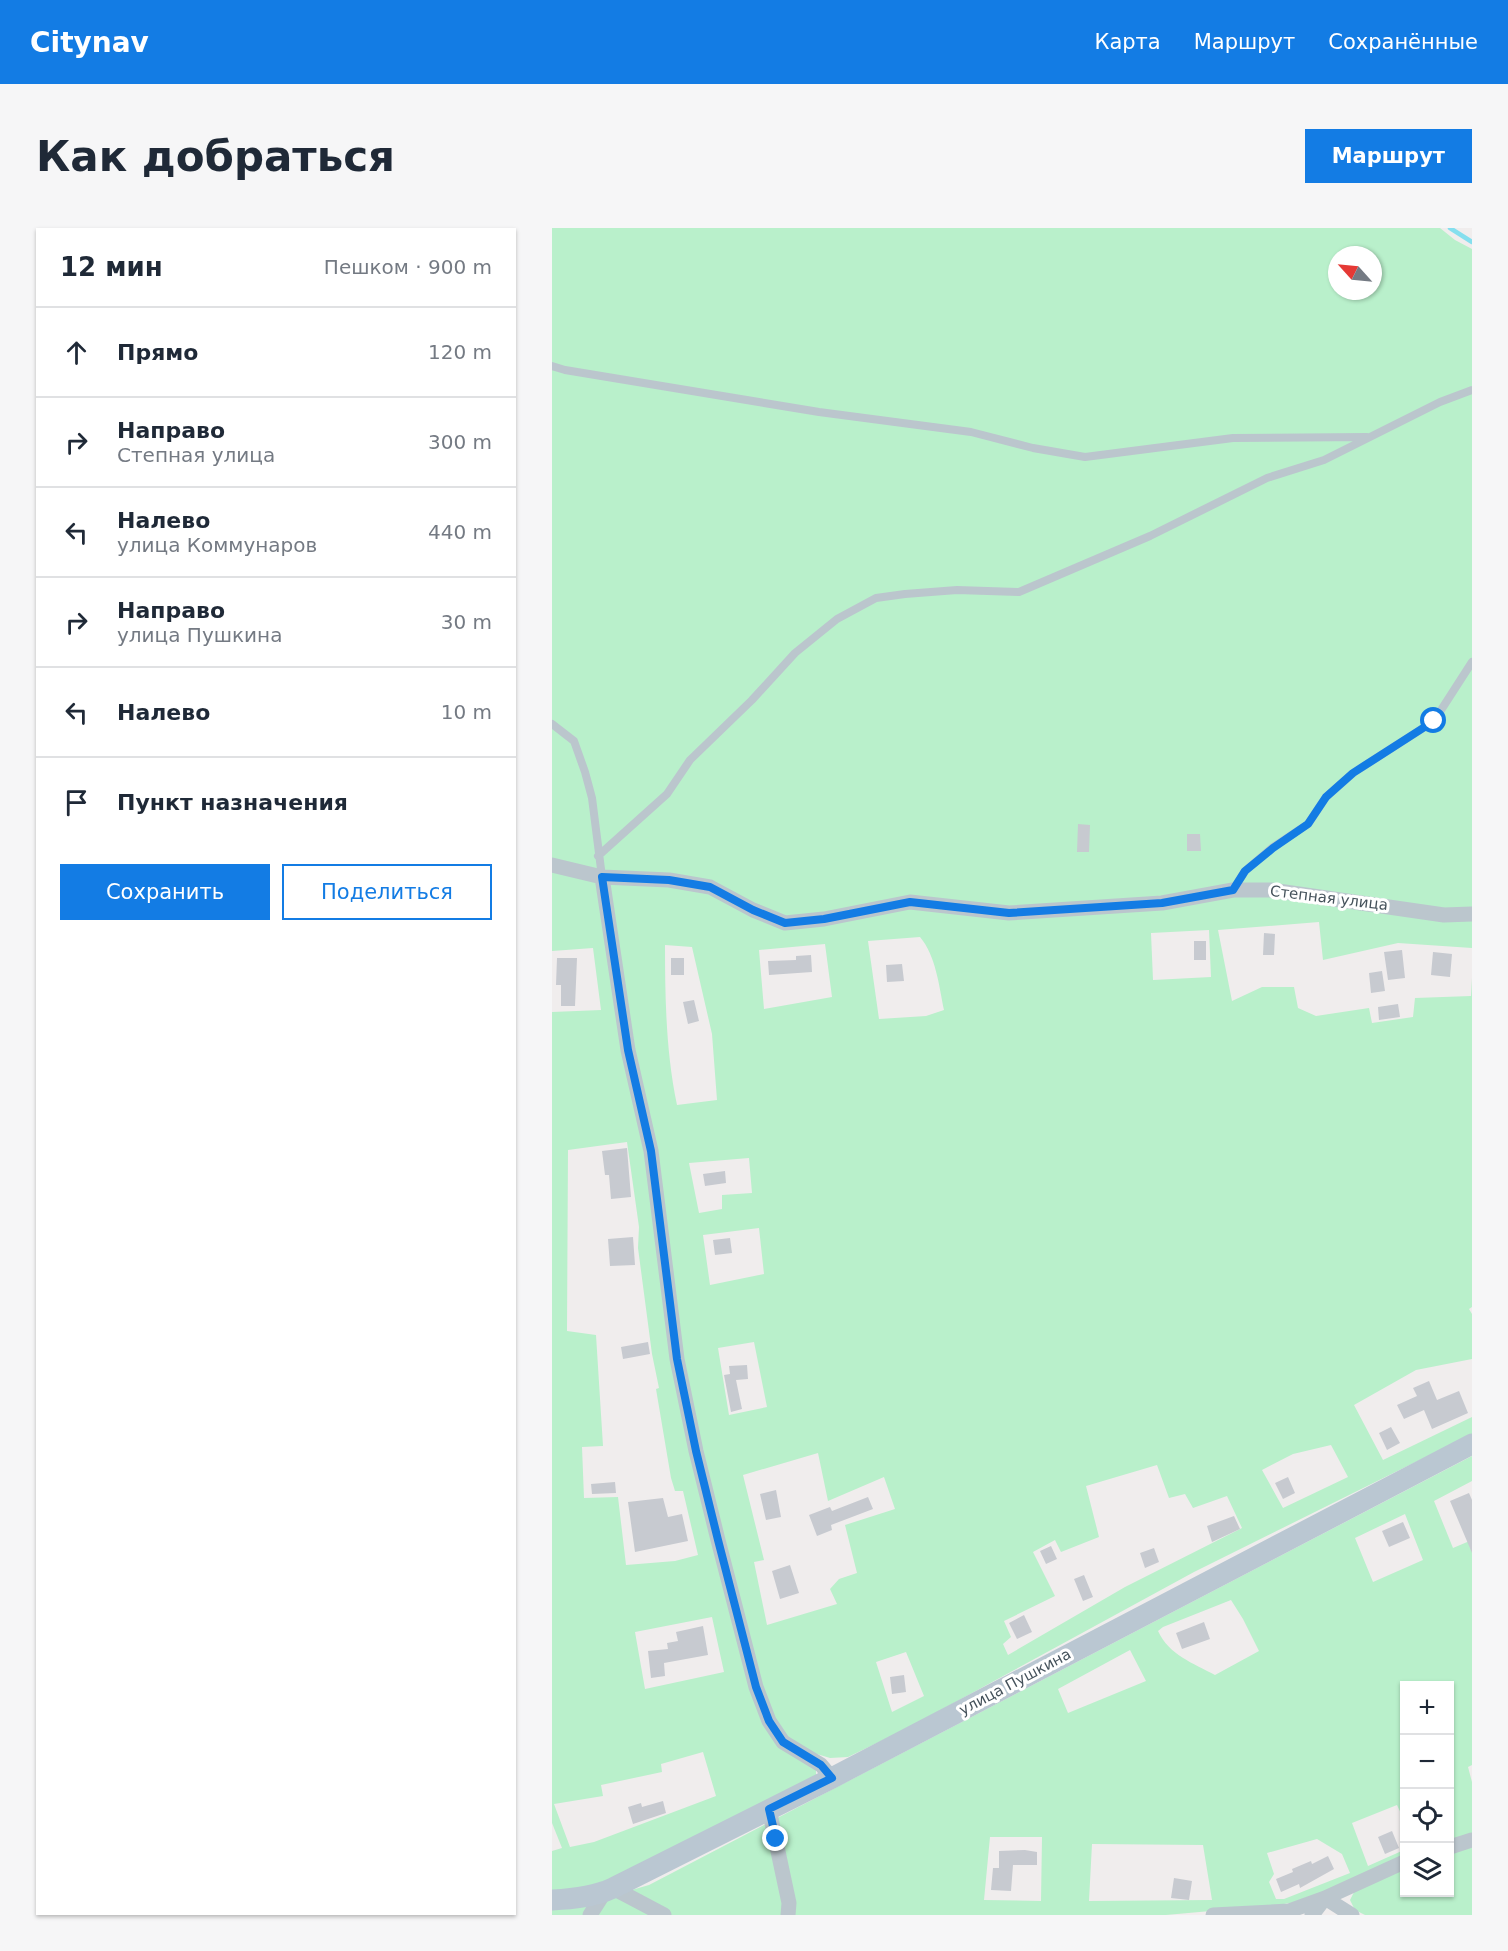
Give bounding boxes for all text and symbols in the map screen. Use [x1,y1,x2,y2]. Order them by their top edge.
text: Citynav [30,26,149,59]
text: Карта [1095,30,1161,54]
text: Маршрут [1194,30,1295,54]
text: Сохранённые [1328,30,1478,54]
button: Маршрут [1305,129,1472,183]
text: Как добраться [36,132,395,181]
north arrow [1328,246,1382,300]
text: 12 мин [60,252,163,282]
text: Пешком · 900 m [324,255,492,279]
icon: ahead [60,336,93,369]
text: Прямо [117,340,198,365]
text: 120 m [428,340,492,364]
text: Направо [117,418,225,443]
icon: right [60,426,93,459]
text: 300 m [428,430,492,454]
text: Степная улица [117,443,275,467]
text: Налево [117,508,210,533]
icon: left [60,516,93,549]
text: 440 m [428,520,492,544]
text: улица Коммунаров [117,533,317,557]
text: Направо [117,598,225,623]
icon: right [60,606,93,639]
text: 30 m [441,610,492,634]
text: улица Пушкина [117,623,282,647]
icon: left [60,696,93,729]
text: Налево [117,700,210,725]
text: 10 m [441,700,492,724]
route start [1420,707,1446,733]
icon: arrive [60,786,93,819]
text: Пункт назначения [117,790,348,815]
button: Сохранить [60,864,270,920]
button: Поделиться [282,864,492,920]
street label: Степная улица [1269,882,1389,914]
street label: улица Пушкина [956,1645,1074,1719]
map controls [1400,1681,1454,1897]
button: + [1400,1681,1454,1735]
button: − [1400,1735,1454,1789]
button: locate [1400,1789,1454,1843]
route end [762,1825,788,1851]
button: layers [1400,1843,1454,1897]

